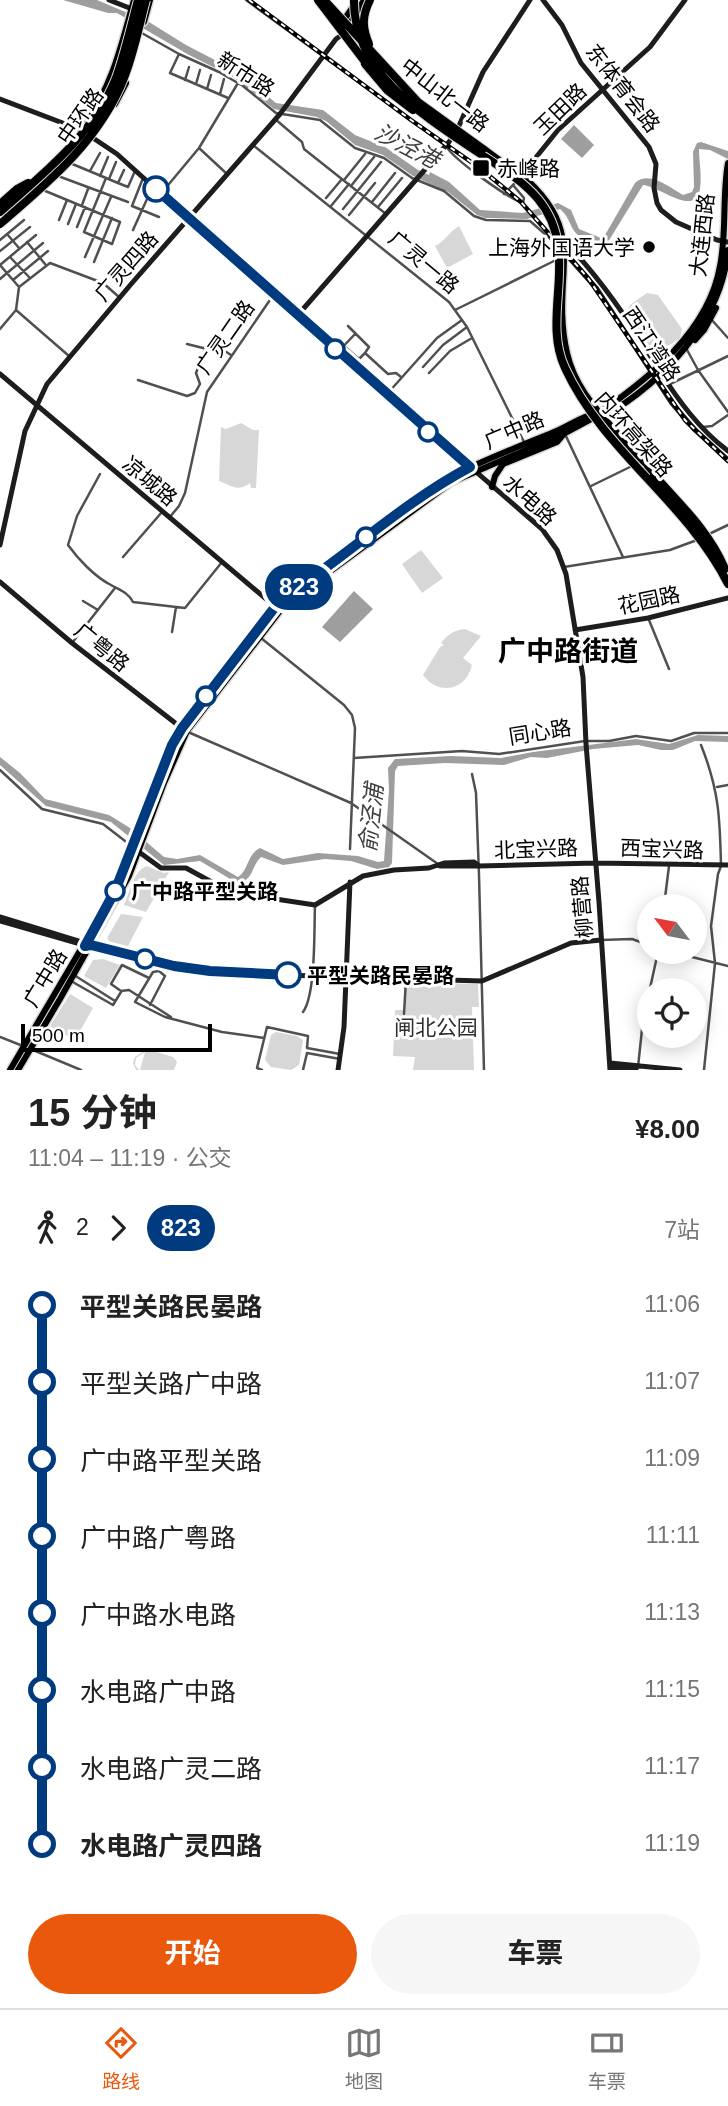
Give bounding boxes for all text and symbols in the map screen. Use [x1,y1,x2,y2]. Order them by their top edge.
street label: 东体育会路 [582,40,664,136]
street label: 新市路 [213,47,279,101]
street label: 中山北一路 [397,54,493,136]
street label: 玉田路 [529,79,591,139]
street label: 中环路 [53,84,107,148]
water label: 沙泾港 [370,119,446,175]
place label: 赤峰路 [497,157,560,180]
marker: 赤峰路 [471,158,491,178]
unlabelled marker [143,176,169,202]
street label: 大连西路 [686,192,718,278]
street label: 广灵一路 [384,226,464,298]
street label: 广灵四路 [90,227,162,305]
place label: 上海外国语大学 [488,236,635,259]
marker: 上海外国语大学 [641,239,657,255]
street label: 广灵二路 [191,296,259,378]
street label: 西江湾路 [619,303,685,385]
unlabelled marker [325,339,345,359]
street label: 内环高架路 [591,387,677,481]
street label: 广中路 [481,407,547,453]
unlabelled marker [418,422,438,442]
street label: 凉城路 [118,452,182,510]
street label: 水电路 [499,470,561,530]
unlabelled marker [356,527,376,547]
line badge: 823 [259,564,339,610]
text: 823 [279,573,319,600]
street label: 花园路 [616,582,682,618]
street label: 广粤路 [70,618,134,676]
district label: 广中路街道 [498,636,638,667]
unlabelled marker [196,686,216,706]
street label: 同心路 [507,716,573,748]
water label: 俞泾浦 [354,778,388,854]
street label: 北宝兴路 [494,836,578,862]
street label: 西宝兴路 [620,836,704,862]
street label: 柳营路 [568,875,596,939]
place label: 广中路平型关路 [131,880,278,903]
marker: 广中路平型关路 [105,881,125,901]
north arrow [637,894,707,964]
map controls [637,894,707,1048]
street label: 广中路 [19,945,71,1011]
unlabelled marker [135,949,155,969]
marker: 平型关路民晏路 [275,962,301,988]
place label: 平型关路民晏路 [307,964,454,987]
button: locate [637,978,707,1048]
park label: 闸北公园 [394,1016,478,1039]
scale bar [21,1021,212,1053]
text: 500 m [32,1025,85,1046]
text: 15 分钟 [28,1092,157,1134]
text: ¥8.00 [635,1114,700,1144]
text: 11:04 – 11:19 · 公交 [28,1145,232,1171]
icon: walk [28,1209,66,1247]
icon: forward [99,1209,137,1247]
text: 2 [76,1214,89,1240]
text: 823 [161,1214,201,1241]
text: 7站 [664,1217,700,1243]
text: 11:06 [644,1291,700,1317]
text: 平型关路民晏路 [80,1292,262,1322]
text: 11:07 [644,1368,700,1394]
text: 平型关路广中路 [80,1369,262,1399]
text: 11:09 [644,1445,700,1471]
text: 广中路平型关路 [80,1446,262,1476]
text: 11:11 [646,1522,700,1548]
text: 广中路广粤路 [80,1523,236,1553]
text: 11:13 [644,1599,700,1625]
text: 广中路水电路 [80,1600,236,1630]
text: 11:15 [644,1676,700,1702]
text: 水电路广中路 [80,1677,236,1707]
text: 11:17 [644,1753,700,1779]
text: 水电路广灵二路 [80,1754,262,1784]
text: 11:19 [644,1830,700,1856]
text: 水电路广灵四路 [80,1831,262,1861]
button: 开始 [28,1914,357,1994]
button: 车票 [371,1914,700,1994]
tab: 路线 [102,2024,140,2093]
tab: 地图 [345,2024,383,2093]
tab: 车票 [588,2024,626,2093]

